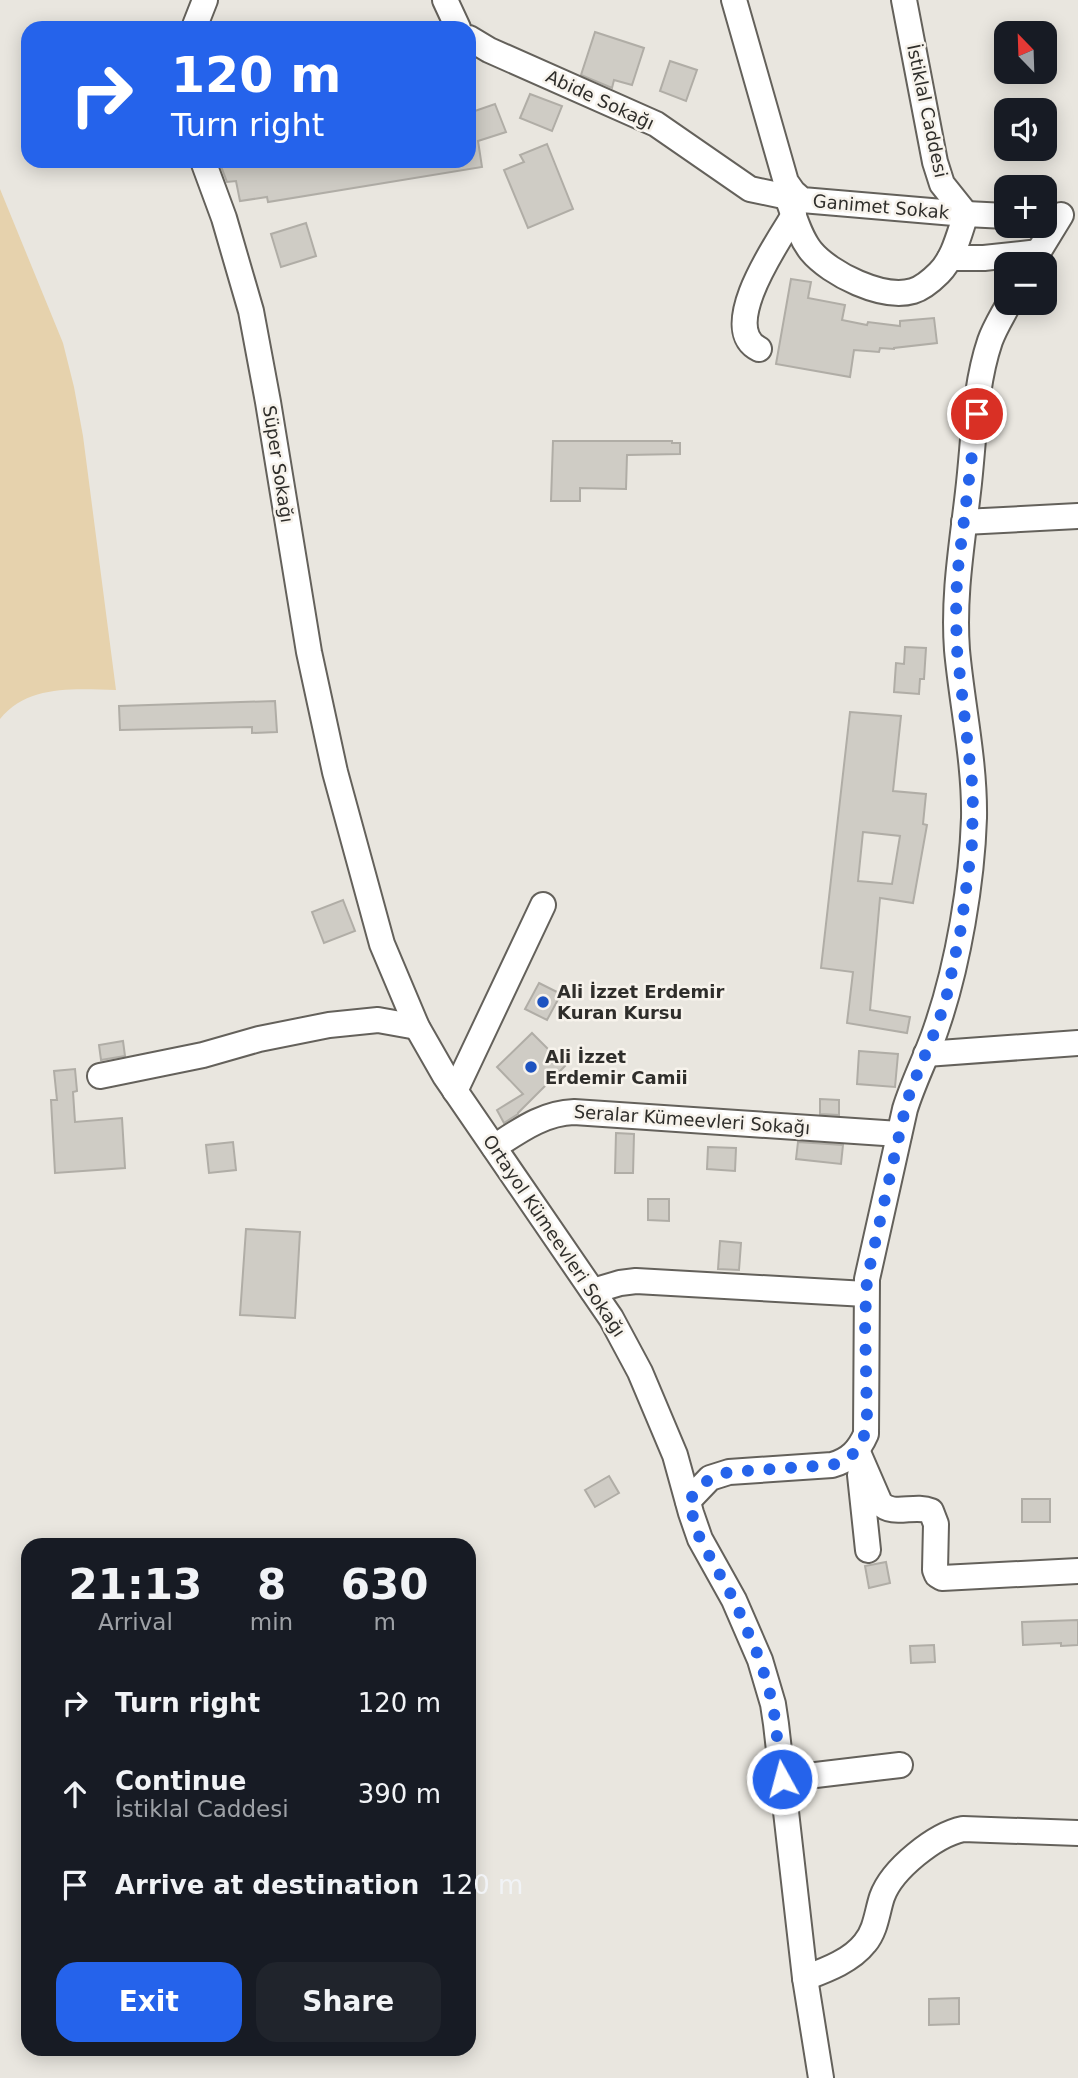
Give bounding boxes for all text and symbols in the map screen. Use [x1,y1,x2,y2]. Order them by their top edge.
north arrow [994,21,1057,84]
map controls [994,21,1057,315]
street label: İstiklal Caddesi [903,42,952,180]
text: 120 m [171,47,341,104]
icon: right [56,49,147,140]
street label: Abide Sokağı [543,65,658,134]
button: sound [994,98,1057,161]
text: Turn right [171,106,324,144]
button: + [994,175,1057,238]
street label: Ganimet Sokak [812,190,951,223]
button: − [994,252,1057,315]
pin [947,384,1007,444]
icon: arrive [958,395,996,433]
street label: Süper Sokağı [259,404,298,524]
place label: Ali İzzet Erdemir Kuran Kursu [557,981,724,1023]
marker: Ali İzzet Erdemir Kuran Kursu [535,994,551,1010]
place label: Ali İzzet Erdemir Camii [545,1046,688,1088]
marker: Ali İzzet Erdemir Camii [523,1059,539,1075]
street label: Seralar Kümeevleri Sokağı [573,1101,811,1138]
street label: Ortayol Kümeevleri Sokağı [479,1131,630,1341]
text: 21:13 [69,1560,202,1609]
text: 8 [257,1560,286,1609]
text: 630 [341,1560,428,1609]
text: Arrival [98,1609,173,1635]
text: min [250,1609,293,1635]
text: m [373,1609,396,1635]
icon: right [56,1684,94,1722]
text: Turn right [115,1688,260,1718]
text: 120 m [358,1688,441,1718]
position arrow [745,1742,819,1816]
text: Continue [115,1766,246,1796]
icon: ahead [56,1775,94,1813]
text: 390 m [358,1779,441,1809]
text: İstiklal Caddesi [115,1796,289,1822]
icon: arrive [56,1866,94,1904]
text: Arrive at destination [115,1870,419,1900]
text: 120 m [440,1870,523,1900]
button: Exit [56,1962,242,2042]
button: Share [256,1962,441,2042]

